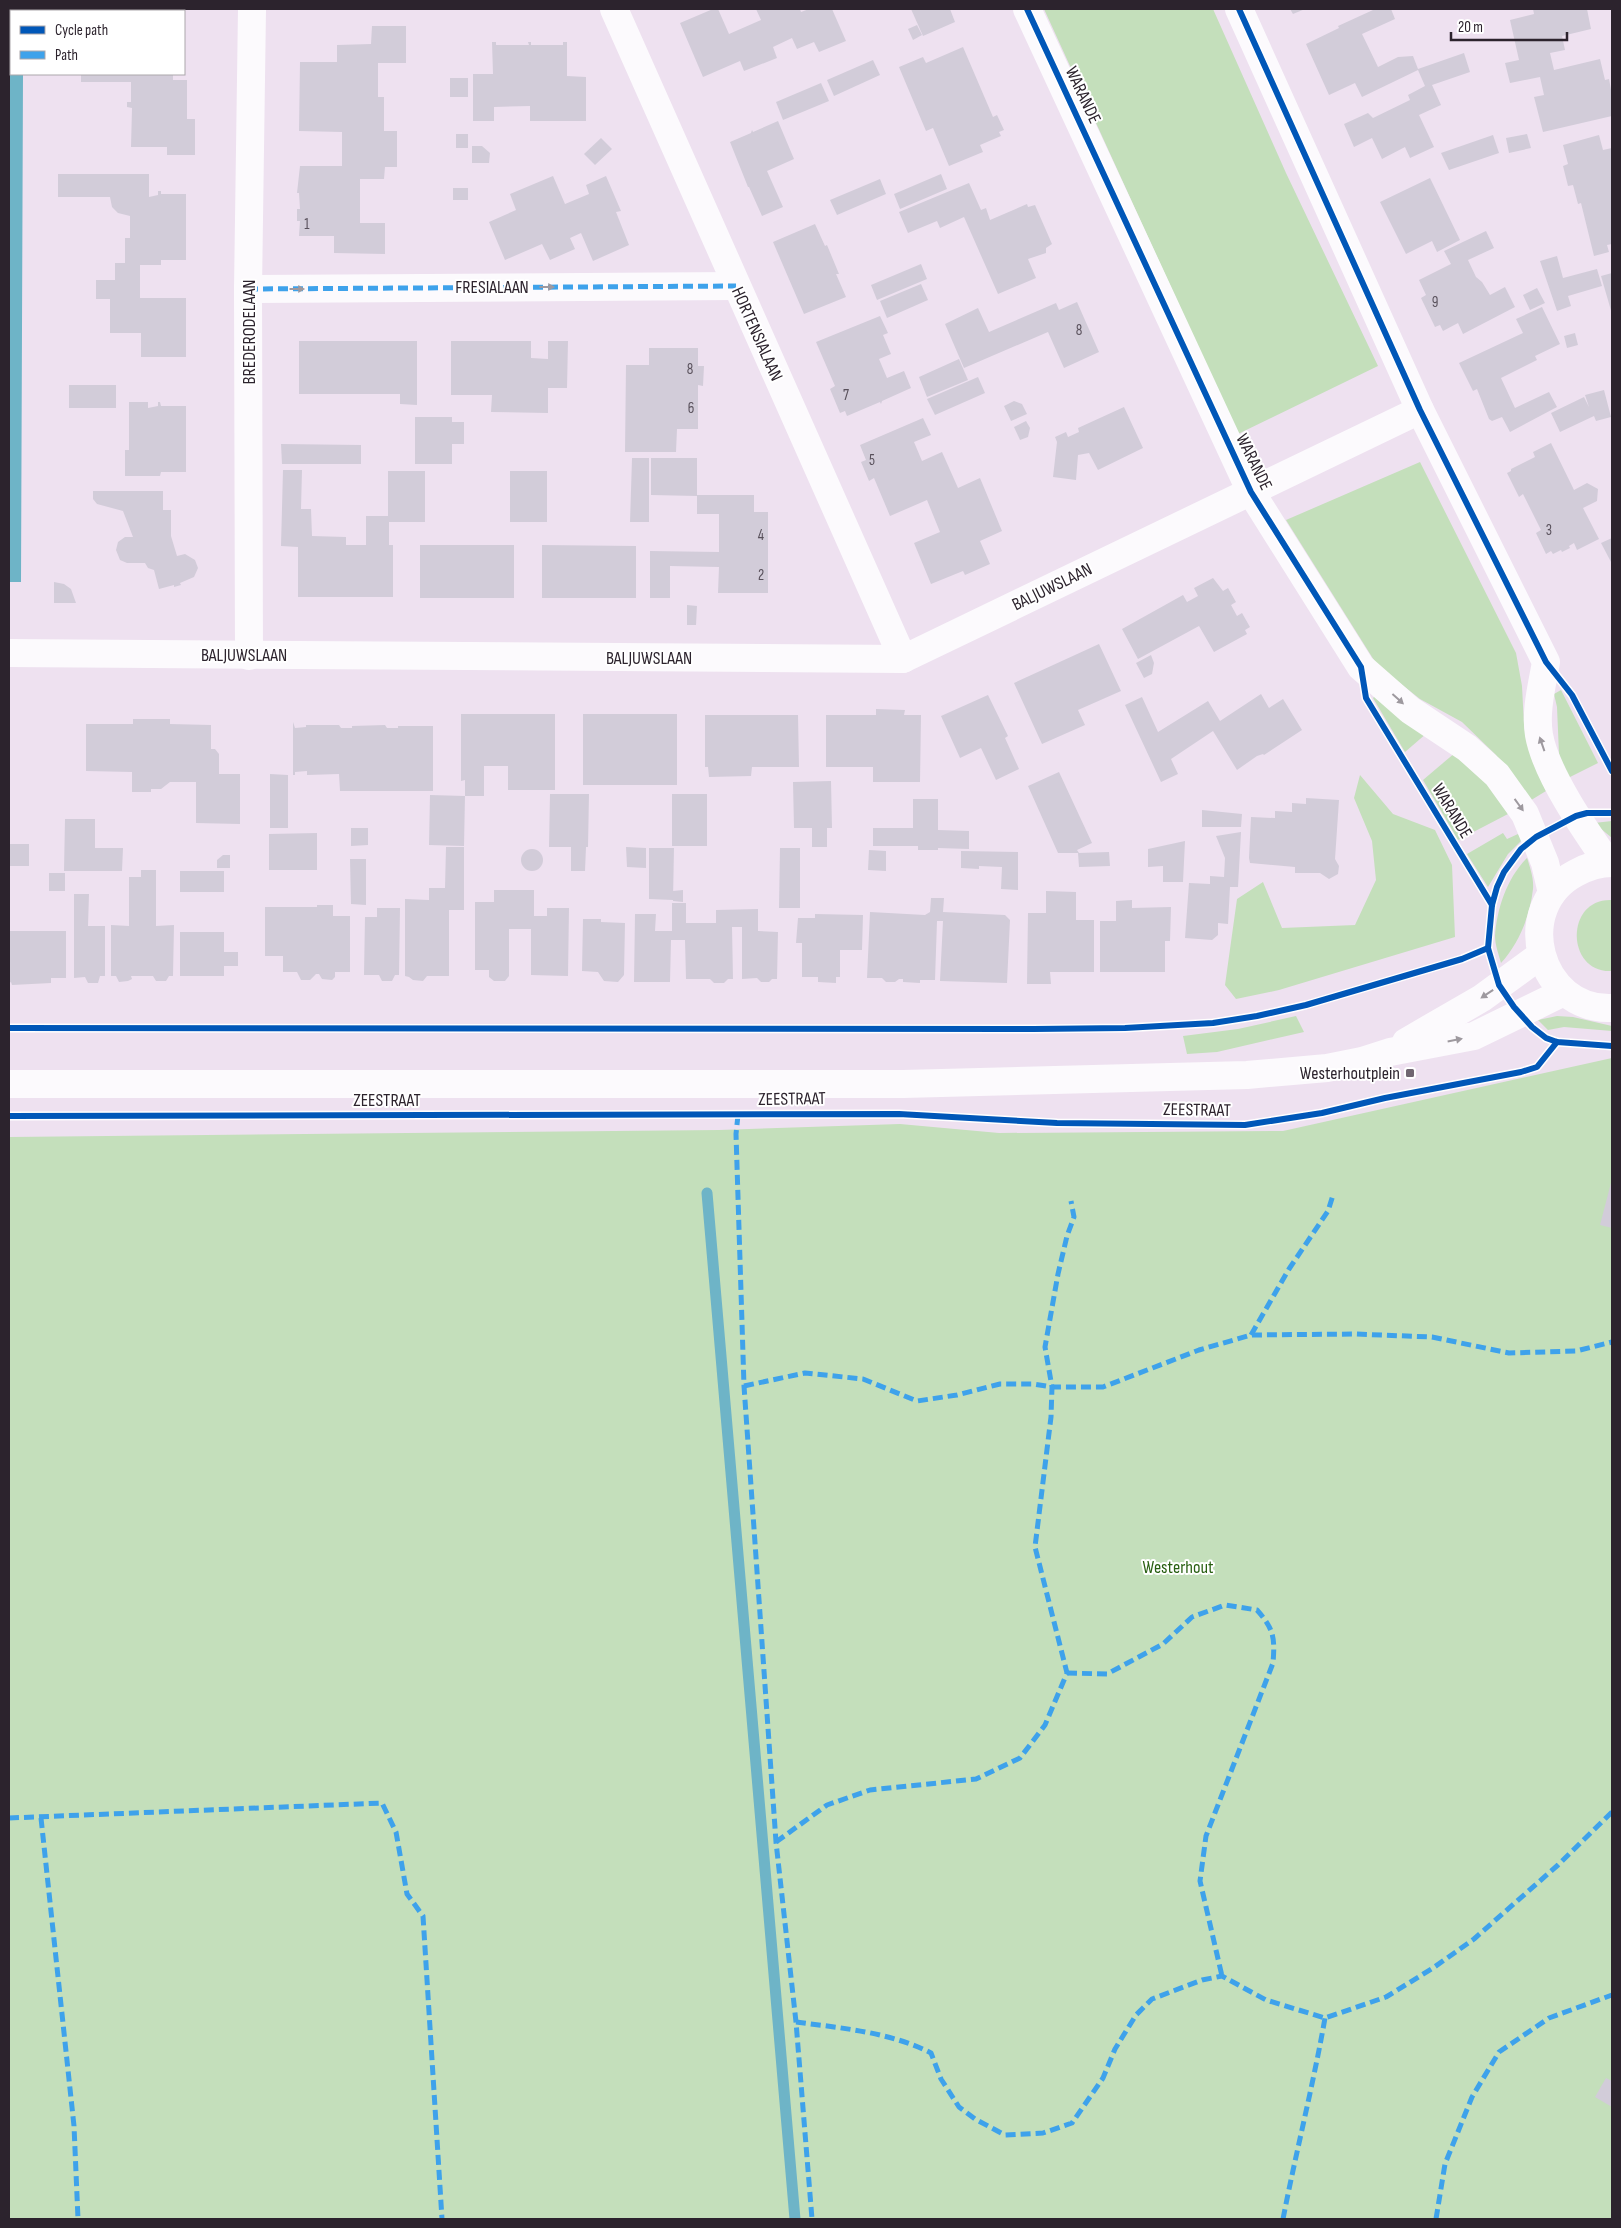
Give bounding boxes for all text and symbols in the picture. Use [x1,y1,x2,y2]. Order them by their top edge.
legend [10,10,185,75]
scale bar [1451,10,1567,42]
text: 20 m [1458,18,1483,37]
text: Cycle path [55,21,108,40]
text: Path [55,46,78,65]
street label: WARANDE [1061,63,1105,127]
house number: 1 [304,215,310,234]
street label: FRESIALAAN [455,277,529,298]
street label: BREDERODELAAN [239,279,260,385]
one-way arrow [539,283,555,291]
street label: HORTENSIALAAN [727,284,787,384]
one-way arrow [289,285,305,293]
house number: 9 [1432,293,1438,312]
house number: 8 [1076,321,1082,340]
house number: 8 [687,360,693,379]
house number: 7 [843,386,849,405]
house number: 6 [688,399,694,418]
street label: WARANDE [1231,430,1277,494]
house number: 5 [869,451,875,470]
house number: 3 [1546,521,1552,540]
house number: 4 [758,526,764,545]
street label: BALJUWSLAAN [1009,559,1095,615]
house number: 2 [758,566,764,585]
street label: BALJUWSLAAN [201,645,287,666]
street label: BALJUWSLAAN [606,648,692,669]
one-way arrow [1391,694,1404,705]
one-way arrow [1538,736,1546,751]
street label: WARANDE [1427,780,1477,842]
one-way arrow [1514,798,1524,812]
one-way arrow [1480,989,1494,998]
one-way arrow [1447,1035,1463,1043]
place label: Westerhoutplein [1300,1063,1400,1084]
marker: Westerhoutplein [1404,1067,1416,1079]
street label: ZEESTRAAT [758,1088,826,1110]
street label: ZEESTRAAT [353,1090,421,1111]
street label: ZEESTRAAT [1163,1099,1231,1121]
park label: Westerhout [1142,1557,1214,1578]

